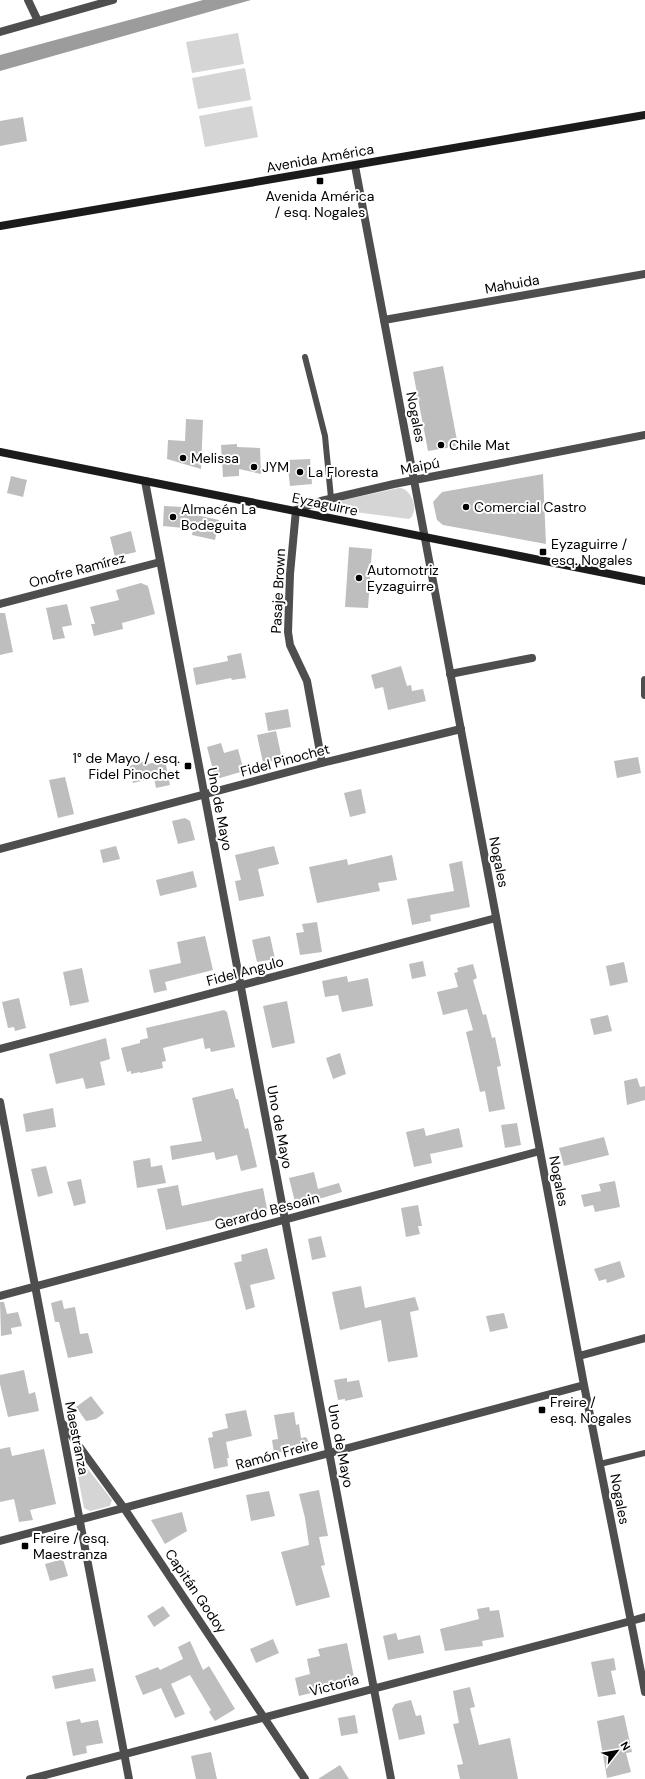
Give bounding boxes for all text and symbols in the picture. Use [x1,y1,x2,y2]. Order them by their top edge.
street label: Avenida América [265,140,375,176]
marker: Avenida América / esq. Nogales [315,176,325,186]
place label: Avenida América / esq. Nogales [266,187,374,221]
street label: Mahuida [483,270,541,298]
street label: Nogales [402,390,430,444]
place label: Chile Mat [449,436,510,454]
marker: Chile Mat [436,440,446,450]
place label: Melissa [191,449,239,467]
marker: Melissa [178,453,188,463]
street label: Maipú [399,453,441,479]
place label: JYM [262,458,289,476]
marker: JYM [249,462,259,472]
place label: La Floresta [308,463,378,481]
marker: La Floresta [295,467,305,477]
street label: Eyzaguirre [290,488,360,520]
place label: Comercial Castro [474,498,587,516]
place label: Almacén La Bodeguita [181,500,256,534]
marker: Comercial Castro [461,502,471,512]
marker: Almacén La Bodeguita [168,512,178,522]
place label: Eyzaguirre / esq. Nogales [551,535,632,569]
marker: Eyzaguirre / esq. Nogales [538,547,548,557]
street label: Onofre Ramírez [27,548,127,592]
street label: Pasaje Brown [267,548,289,634]
place label: Automotriz Eyzaguirre [367,561,439,595]
marker: Automotriz Eyzaguirre [354,573,364,583]
street label: Fidel Pinochet [238,739,332,781]
place label: 1° de Mayo / esq. Fidel Pinochet [73,749,180,783]
marker: 1° de Mayo / esq. Fidel Pinochet [183,761,193,771]
street label: Uno de Mayo [203,766,237,852]
street label: Nogales [485,835,513,889]
street label: Fidel Angulo [205,952,285,990]
street label: Uno de Mayo [263,1084,297,1170]
street label: Nogales [545,1154,573,1208]
street label: Gerardo Besoain [213,1188,321,1234]
place label: Freire / esq. Nogales [550,1393,631,1427]
street label: Maestranza [61,1400,93,1476]
street label: Uno de Mayo [324,1403,358,1489]
marker: Freire / esq. Nogales [537,1405,547,1415]
street label: Ramón Freire [234,1434,320,1474]
street label: Nogales [606,1472,634,1526]
place label: Freire / esq. Maestranza [33,1529,109,1563]
marker: Freire / esq. Maestranza [20,1541,30,1551]
street label: Capitán Godoy [161,1545,231,1637]
street label: Victoria [307,1670,361,1700]
north arrow [597,1731,637,1771]
text: N [618,1739,634,1753]

